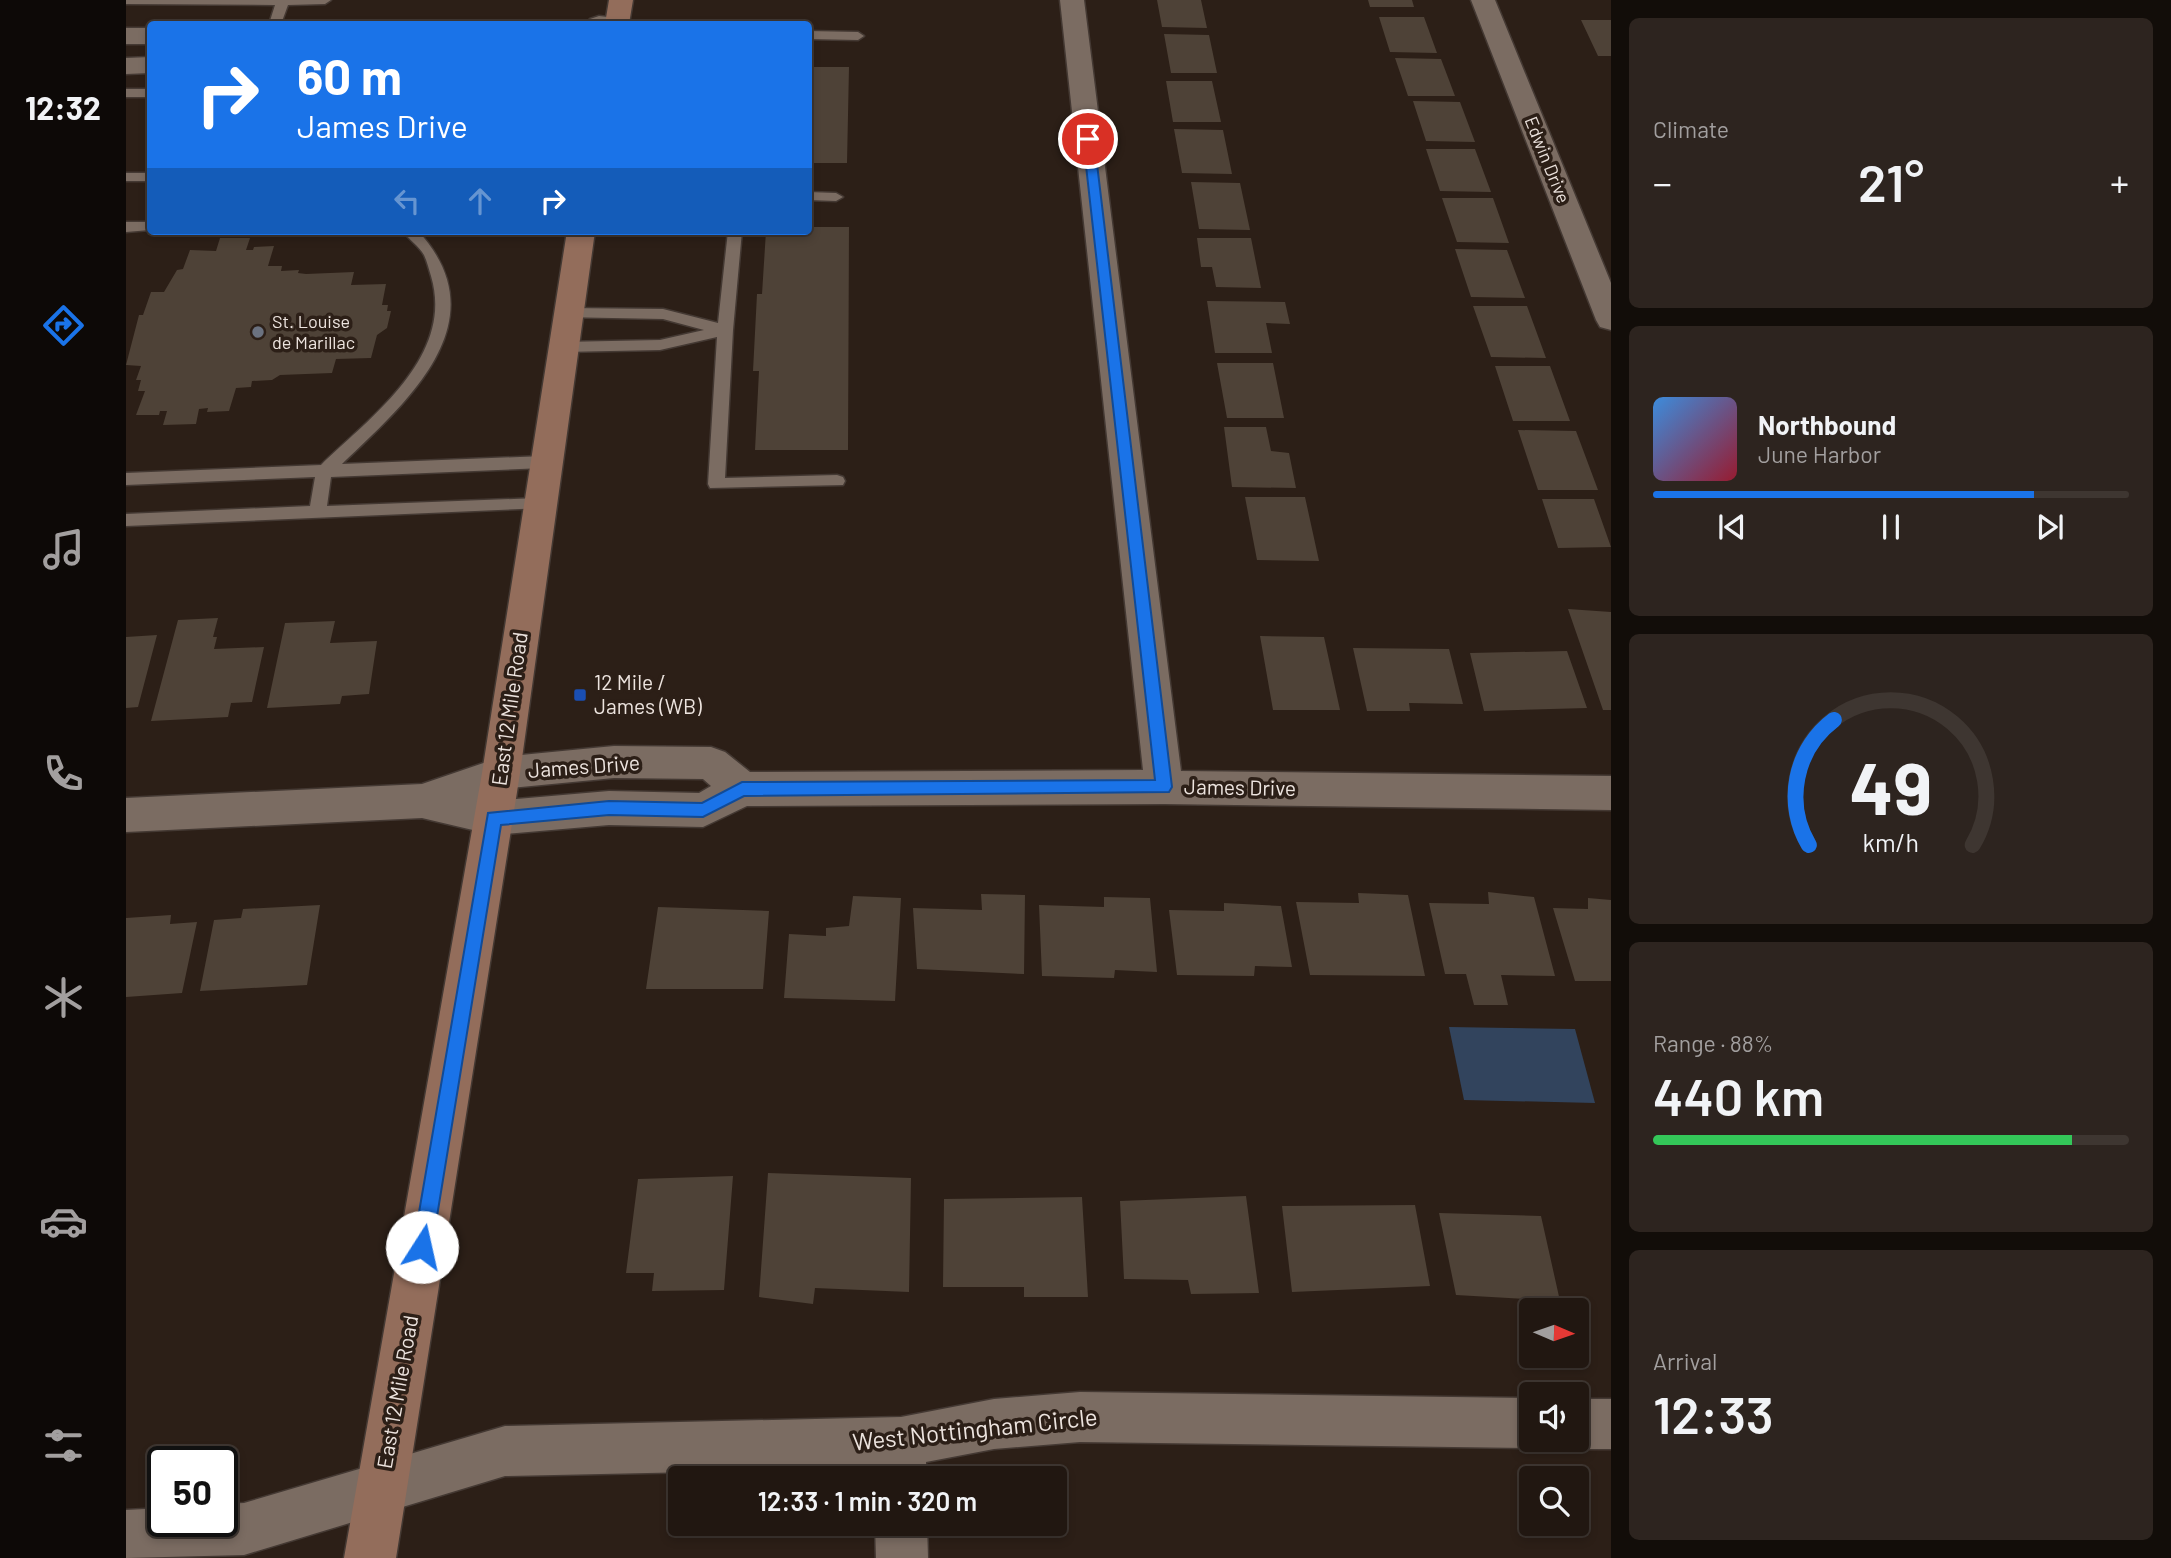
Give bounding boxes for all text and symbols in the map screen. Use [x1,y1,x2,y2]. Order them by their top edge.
text: 60 m [297,46,402,105]
icon: right [182,49,273,140]
text: 12:32 [25,88,101,126]
text: James Drive [297,106,468,144]
pin [1058,109,1118,169]
street label: Edwin Drive [1521,113,1575,206]
text: Climate [1653,115,1729,143]
icon: arrive [1069,120,1107,158]
text: 21° [1858,150,1924,212]
text: − [1653,159,1672,205]
text: + [2110,159,2129,205]
icon: left [388,182,426,220]
icon: ahead [461,182,499,220]
icon: right [534,182,572,220]
icon: directions [39,301,88,350]
place label: St. Louise de Marillac [272,310,355,353]
marker: St. Louise de Marillac [250,324,266,340]
text: Northbound [1758,409,1896,440]
text: June Harbor [1758,440,1881,468]
icon: previous [1713,508,1751,546]
icon: pause [1872,508,1910,546]
icon: next [2031,508,2069,546]
icon: music [39,525,88,574]
street label: East 12 Mile Road [485,630,532,787]
place label: 12 Mile / James (WB) [594,669,702,718]
marker: 12 Mile / James (WB) [572,687,588,703]
text: 49 [1850,742,1932,830]
icon: phone [39,749,88,798]
street label: James Drive [527,749,641,782]
street label: James Drive [1184,773,1296,800]
text: km/h [1863,827,1919,857]
icon: climate [39,973,88,1022]
text: Range · 88% [1653,1029,1773,1057]
text: 440 km [1653,1064,1824,1126]
icon: car [39,1197,88,1246]
position arrow [385,1210,459,1284]
north arrow [1519,1298,1589,1368]
map controls [1519,1298,1589,1536]
street label: East 12 Mile Road [371,1313,422,1470]
text: Arrival [1653,1347,1717,1375]
button: sound [1519,1382,1589,1452]
text: 12:33 [1653,1382,1774,1444]
street label: West Nottingham Circle [851,1401,1099,1456]
icon: filters [39,1421,88,1470]
speed limit sign: 50 [147,1446,238,1537]
button: search [1519,1466,1589,1536]
text: 12:33 · 1 min · 320 m [758,1485,977,1516]

